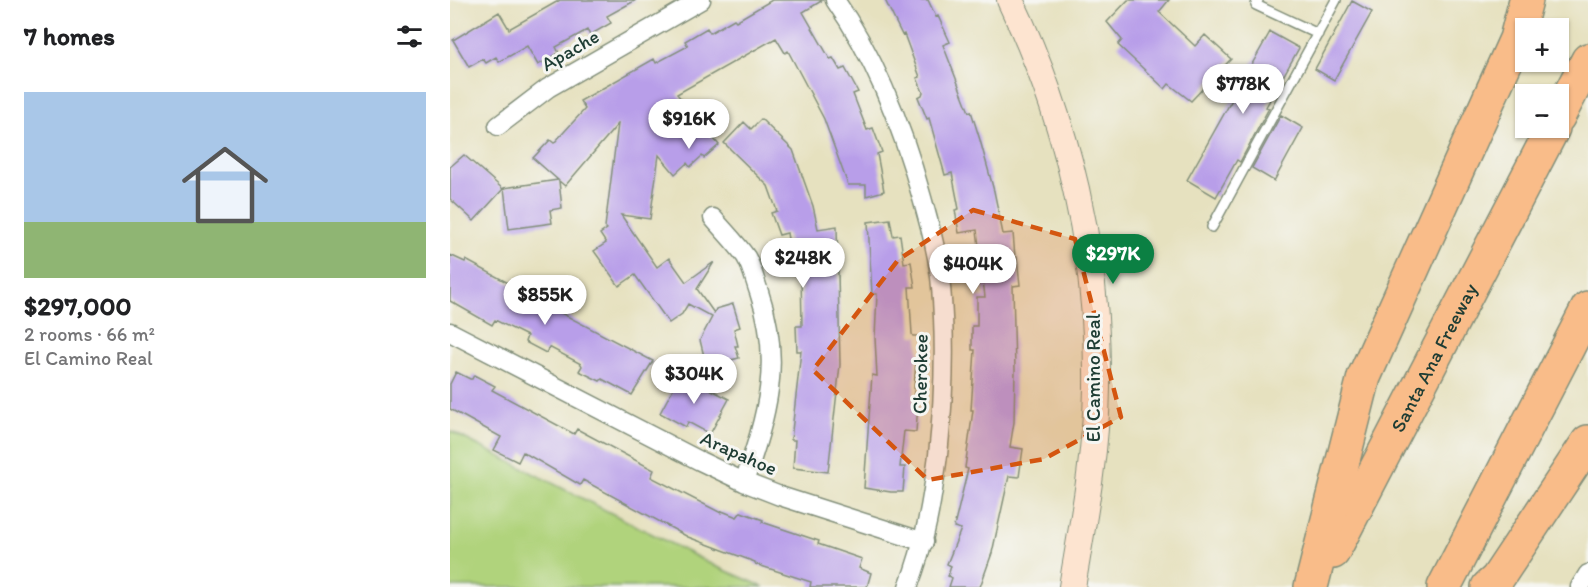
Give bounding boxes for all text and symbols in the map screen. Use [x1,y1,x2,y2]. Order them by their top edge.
map controls [1515,18,1569,138]
button: + [1515,18,1569,72]
text: 7 homes [24,20,115,52]
icon: filters [393,20,426,53]
street label: Apache [537,24,603,76]
pin: $778K [1201,64,1285,115]
text: $778K [1216,71,1270,95]
button: − [1515,84,1569,138]
pin: $916K [647,99,731,150]
text: $916K [662,106,716,130]
icon: home [171,131,279,239]
pin: $297K [1071,234,1155,285]
pin: $248K [761,238,845,289]
text: $297K [1086,241,1140,265]
pin: $404K [931,244,1015,295]
text: $248K [775,245,831,269]
text: $404K [943,251,1003,275]
pin: $855K [503,275,587,326]
street label: Santa Ana Freeway [1385,279,1483,436]
text: $855K [518,282,572,306]
text: $297,000 [24,290,132,322]
street label: El Camino Real [1081,313,1105,442]
text: 2 rooms · 66 m² [24,322,155,346]
street label: Cherokee [907,334,933,414]
text: El Camino Real [24,346,153,370]
pin: $304K [652,354,736,405]
text: $304K [665,361,723,385]
street label: Arapahoe [697,426,781,480]

